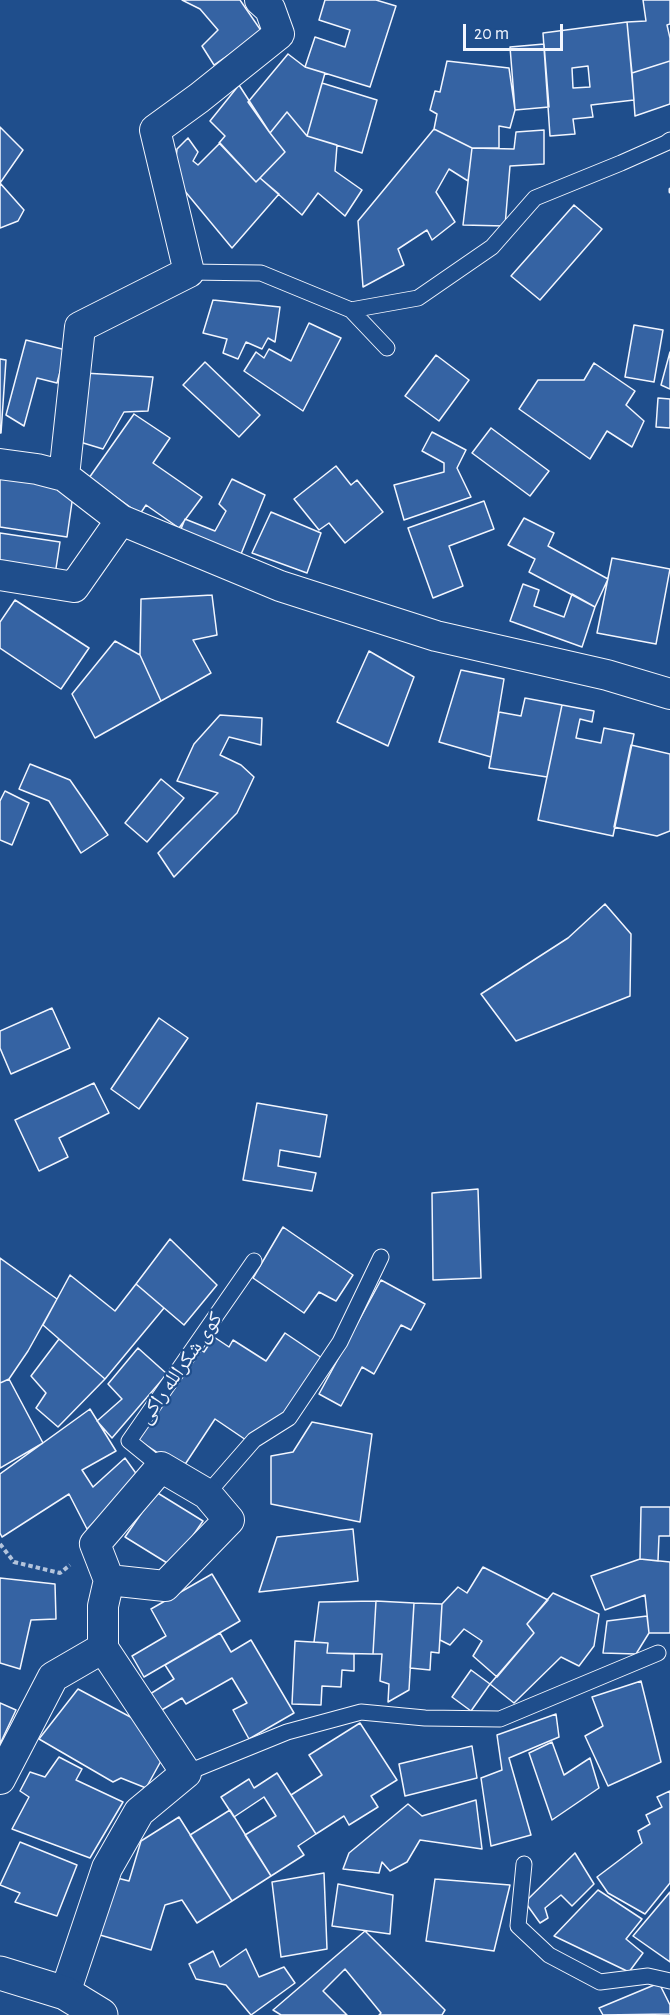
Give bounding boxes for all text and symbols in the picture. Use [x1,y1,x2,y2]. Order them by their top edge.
scale bar [466,12,566,50]
text: 20 m [474,25,509,43]
street label: کوی شکرالله راکی [132,1307,228,1429]

